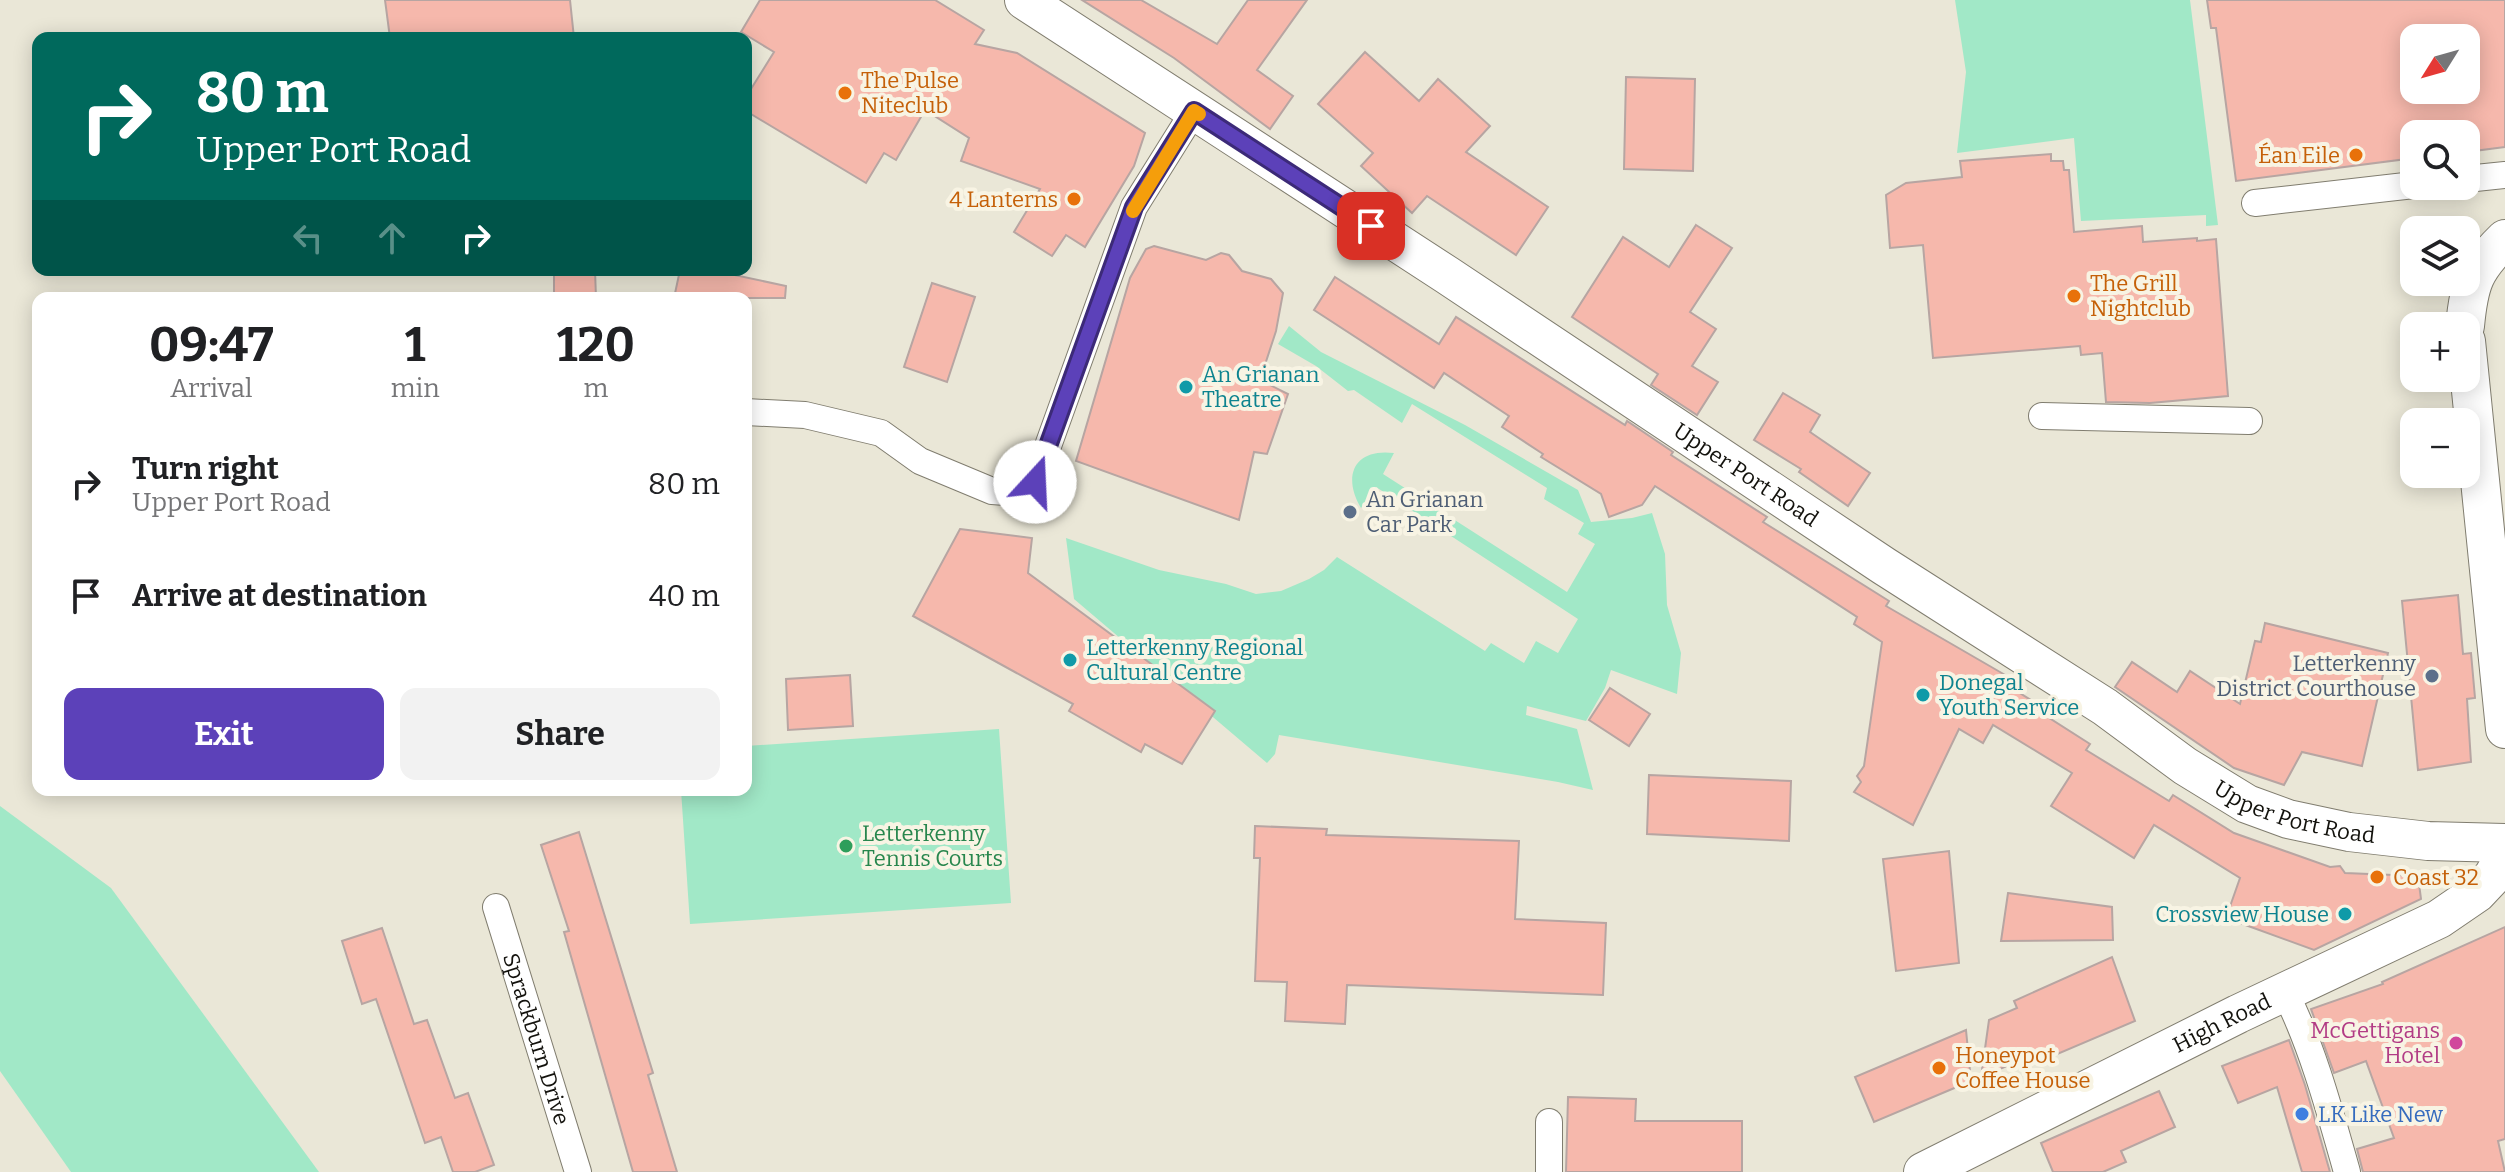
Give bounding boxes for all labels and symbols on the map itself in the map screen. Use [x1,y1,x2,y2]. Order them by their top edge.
north arrow [2400,24,2480,104]
place label: The Pulse Niteclub [861,67,959,119]
marker: The Pulse Niteclub [836,84,854,102]
place label: Éan Eile [2258,142,2340,169]
marker: Éan Eile [2347,146,2365,164]
place label: 4 Lanterns [949,186,1058,213]
marker: 4 Lanterns [1065,190,1083,208]
pin [1337,192,1405,260]
place label: The Grill Nightclub [2090,270,2191,322]
marker: The Grill Nightclub [2065,287,2083,305]
place label: An Grianan Theatre [1202,361,1319,413]
marker: An Grianan Theatre [1177,378,1195,396]
street label: Upper Port Road [1668,417,1823,533]
position arrow [993,440,1077,524]
place label: An Grianan Car Park [1366,486,1483,538]
marker: An Grianan Car Park [1341,503,1359,521]
place label: Letterkenny Regional Cultural Centre [1086,634,1303,686]
place label: Letterkenny District Courthouse [2216,650,2416,702]
marker: Letterkenny Regional Cultural Centre [1061,651,1079,669]
marker: Letterkenny District Courthouse [2423,667,2441,685]
place label: Donegal Youth Service [1939,669,2079,721]
marker: Donegal Youth Service [1914,686,1932,704]
street label: Upper Port Road [2209,774,2377,849]
place label: Letterkenny Tennis Courts [862,820,1003,872]
marker: Letterkenny Tennis Courts [837,837,855,855]
place label: Coast 32 [2393,864,2479,891]
marker: Coast 32 [2368,868,2386,886]
place label: Crossview House [2155,901,2329,928]
marker: Crossview House [2336,905,2354,923]
street label: Sprackburn Drive [497,950,576,1128]
street label: High Road [2168,987,2275,1059]
place label: McGettigans Hotel [2310,1017,2440,1069]
marker: McGettigans Hotel [2447,1034,2465,1052]
place label: Honeypot Coffee House [1955,1042,2090,1094]
marker: Honeypot Coffee House [1930,1059,1948,1077]
place label: LK Like New [2318,1101,2443,1128]
marker: LK Like New [2293,1105,2311,1123]

